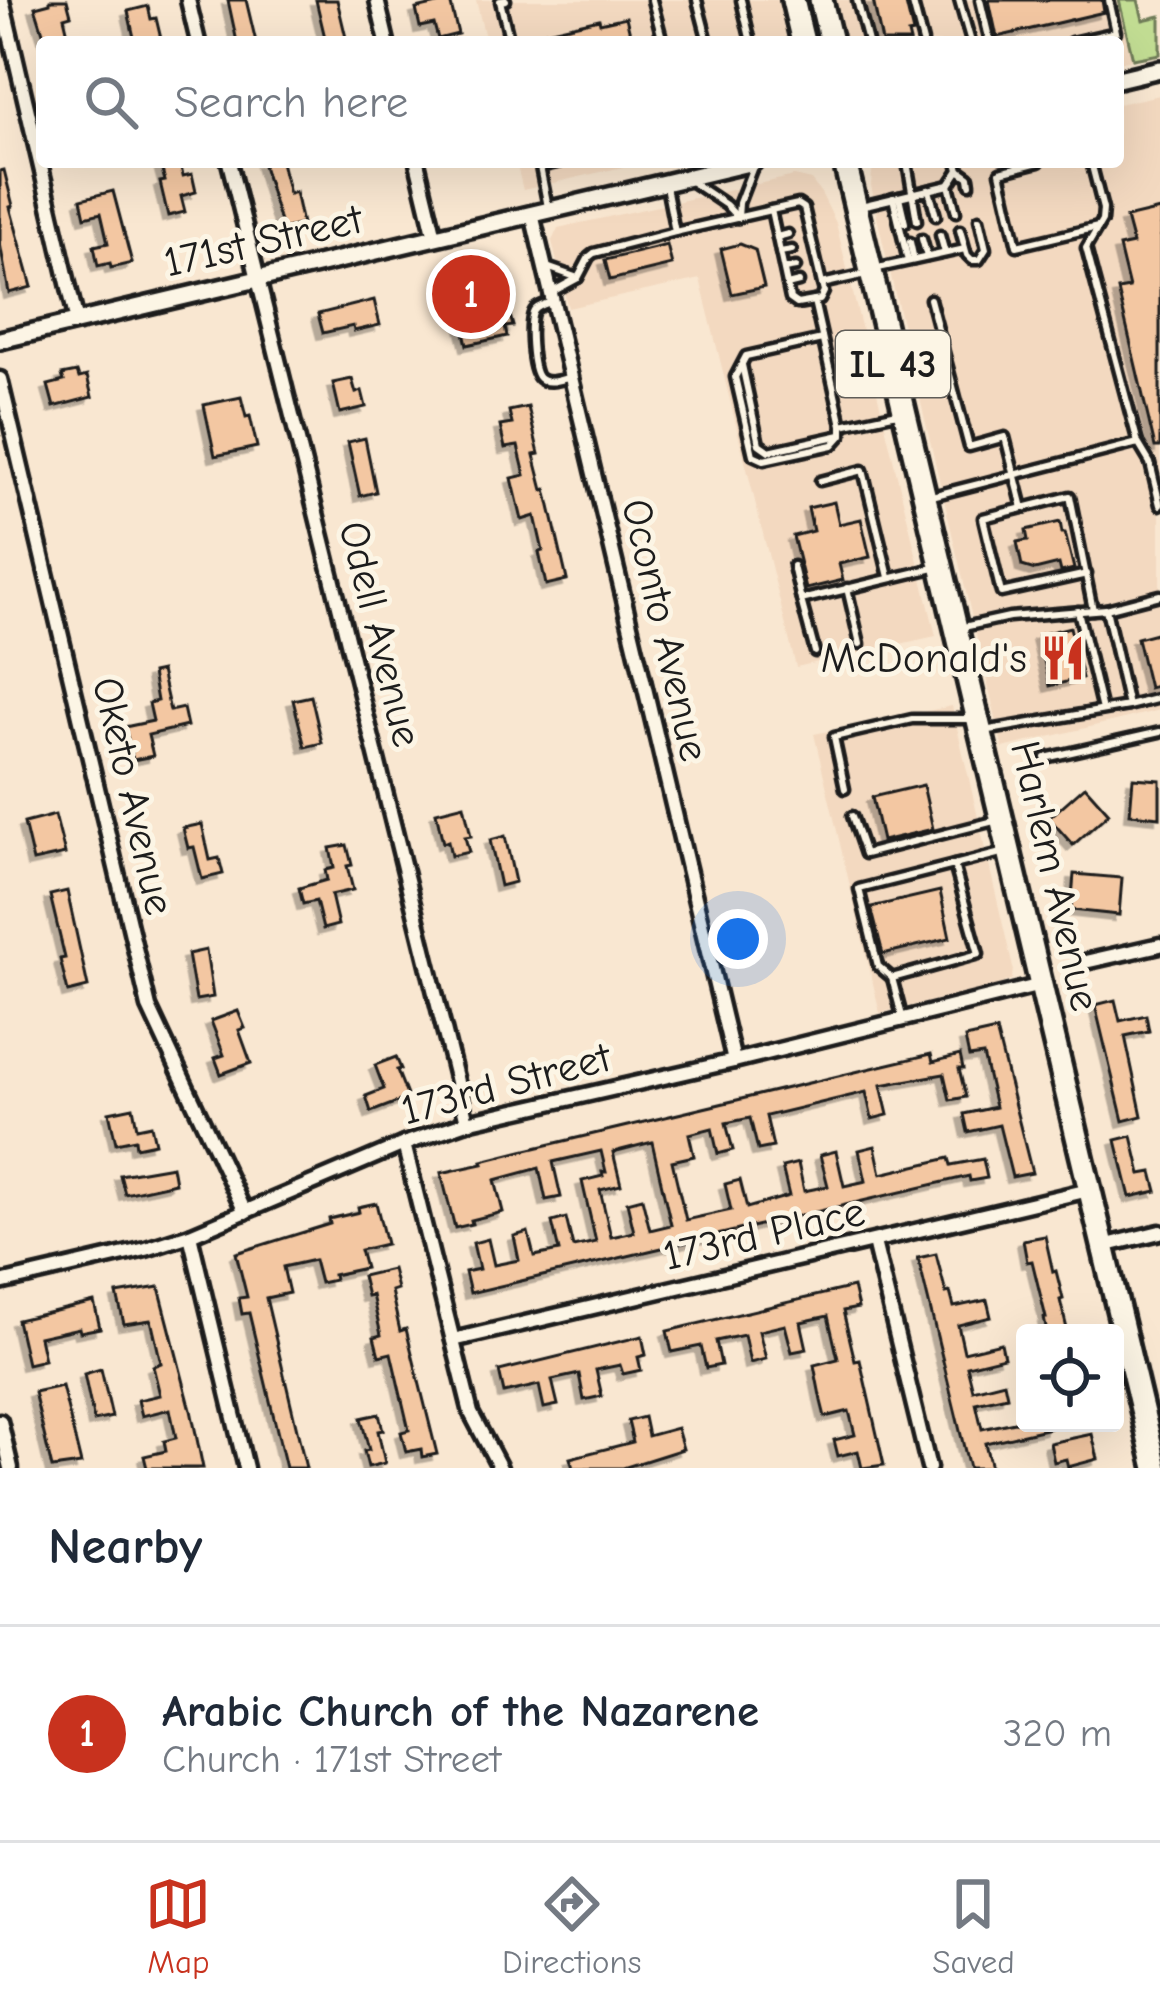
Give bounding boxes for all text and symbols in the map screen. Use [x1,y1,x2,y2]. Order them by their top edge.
search box [36,36,1124,168]
icon: search [78,69,144,135]
text: Search here [174,76,408,128]
street label: 171st Street [159,194,369,288]
pin: 1 [432,249,510,339]
road number: IL 43 [836,331,950,397]
street label: Oconto Avenue [611,494,719,766]
street label: Odell Avenue [328,516,432,752]
restaurant icon: McDonald's [1038,633,1088,683]
place label: McDonald's [821,634,1027,683]
street label: Oketo Avenue [82,672,184,920]
street label: Harlem Avenue [1000,736,1110,1016]
your location [708,909,768,969]
street label: 173rd Street [396,1032,618,1135]
street label: 173rd Place [659,1187,869,1281]
map controls [1016,1324,1124,1432]
button: locate [1016,1324,1124,1432]
text: Nearby [48,1517,202,1576]
text: Arabic Church of the Nazarene [162,1685,759,1737]
text: 1 [79,1711,95,1756]
text: 320 m [1003,1711,1112,1756]
text: Church · 171st Street [162,1737,501,1782]
tab: Map [145,1871,211,1981]
tab: Directions [502,1871,642,1981]
tab: Saved [932,1871,1015,1981]

